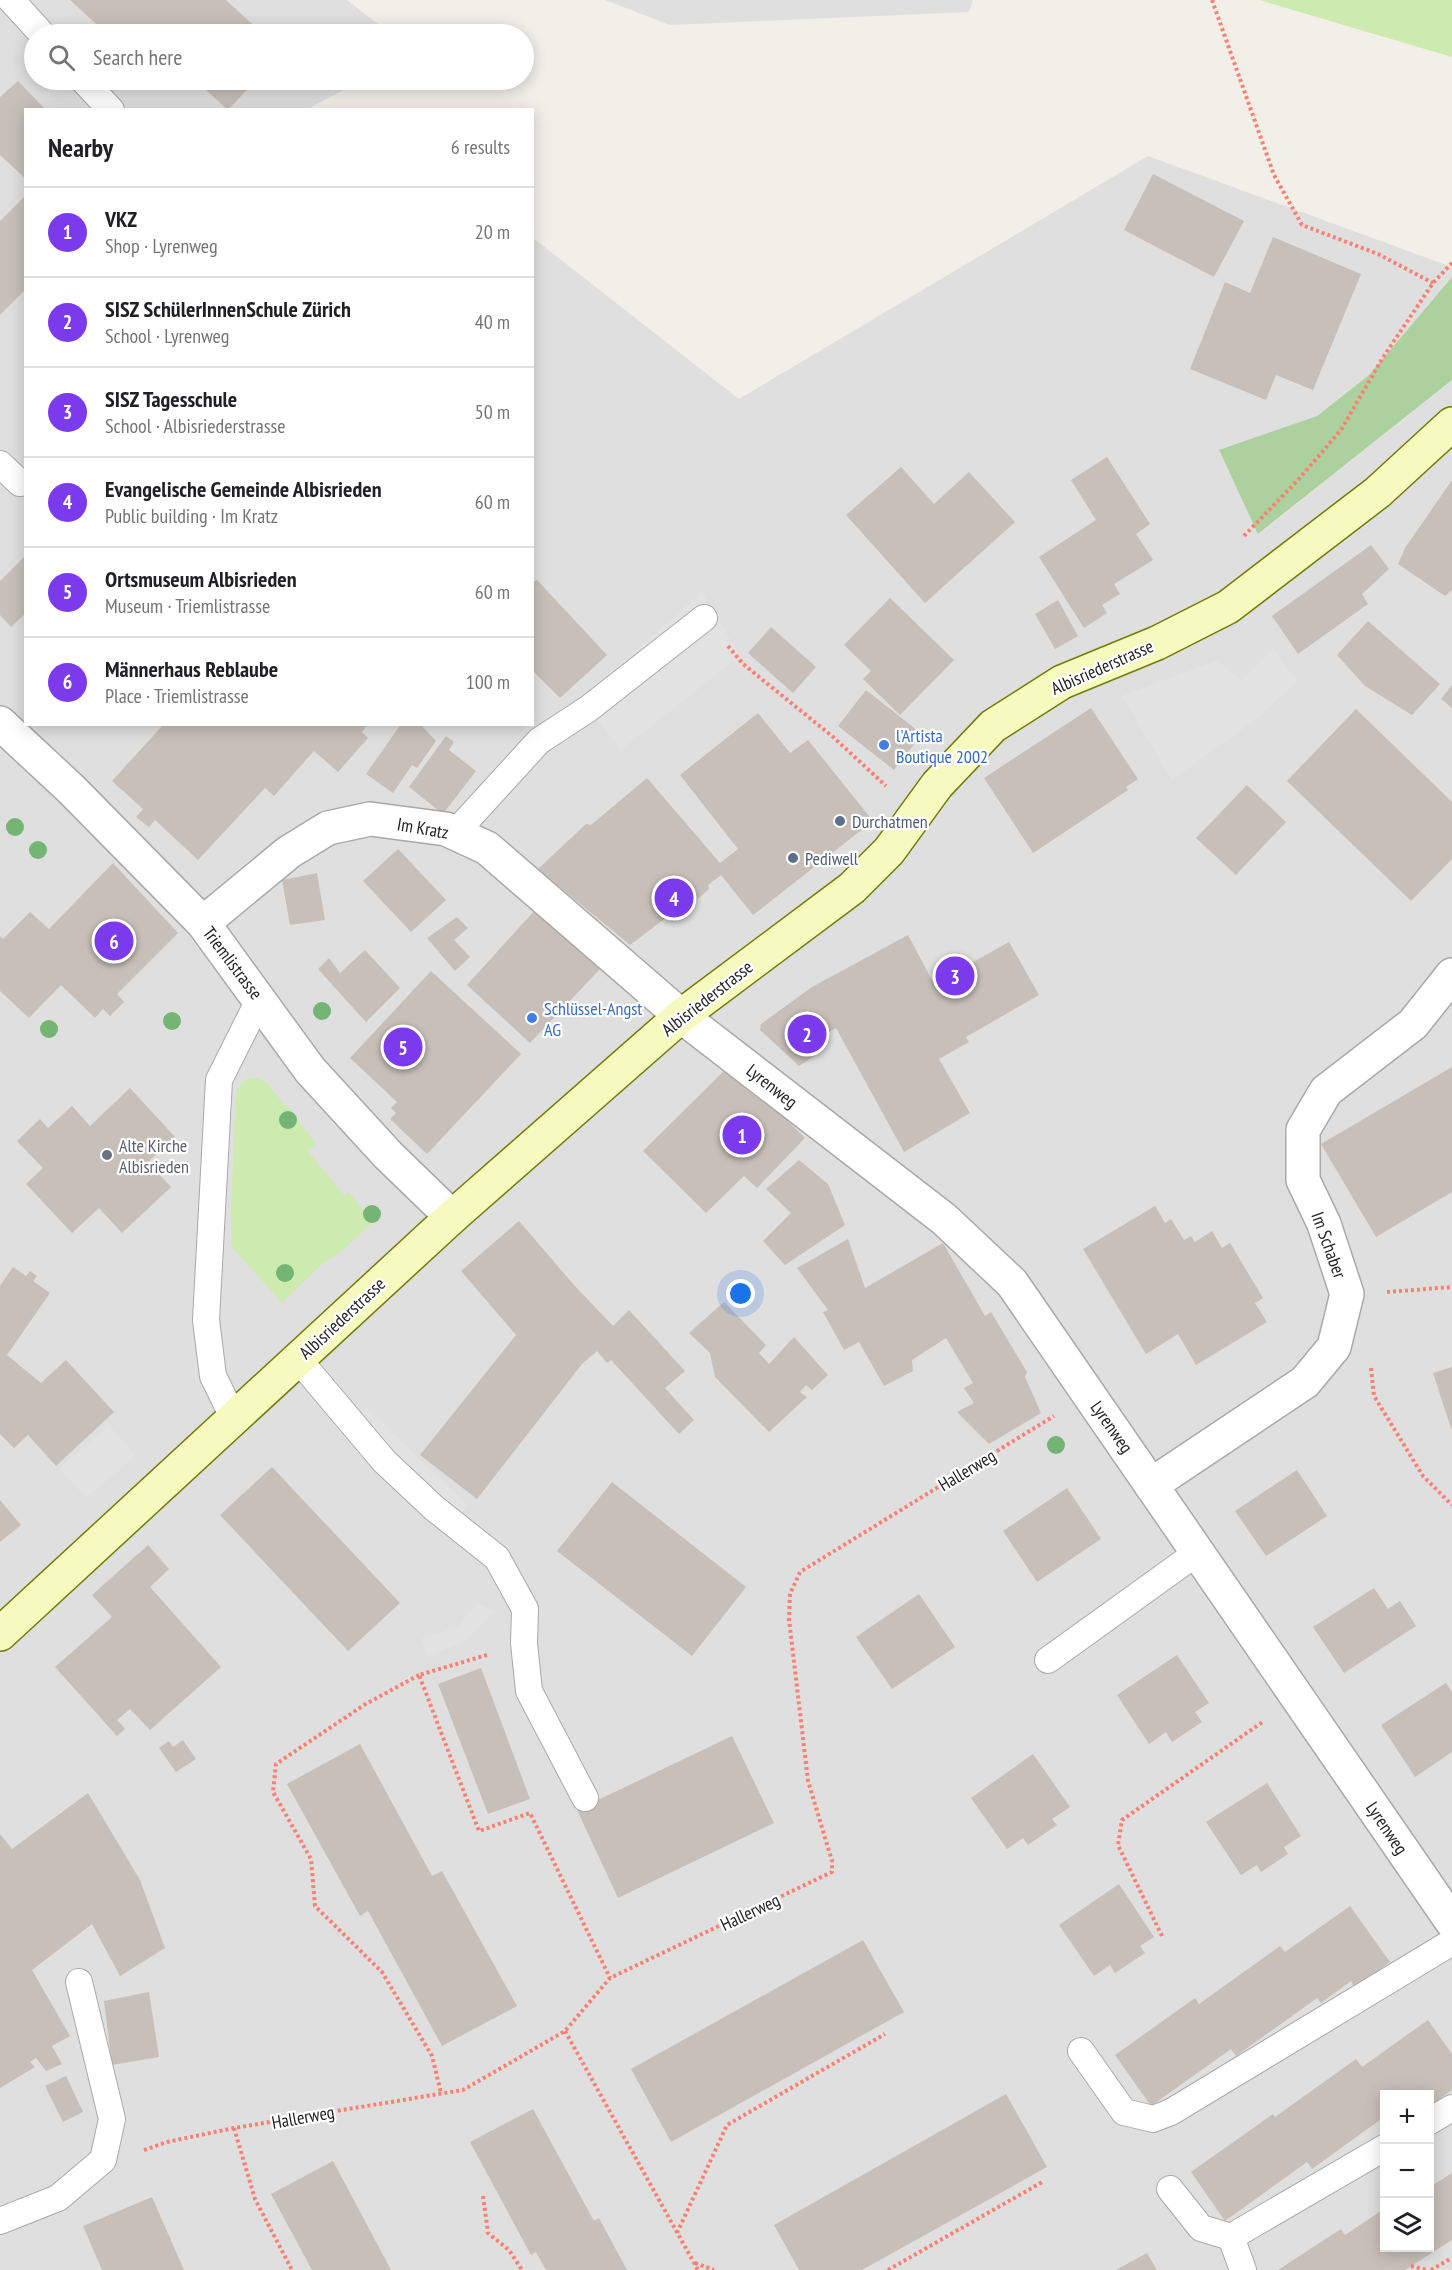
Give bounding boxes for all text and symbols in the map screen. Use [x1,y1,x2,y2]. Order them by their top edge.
search box [24,24,534,90]
icon: search [45,41,78,74]
text: Search here [93,43,182,71]
text: Nearby [48,131,113,164]
text: 6 results [451,134,510,160]
text: VKZ [105,205,137,233]
text: 1 [63,219,72,245]
text: 20 m [475,219,510,245]
text: Shop · Lyrenweg [105,233,218,259]
text: SISZ SchülerInnenSchule Zürich [105,295,351,323]
text: 2 [63,309,72,335]
text: 40 m [475,309,510,335]
text: School · Lyrenweg [105,323,229,349]
text: SISZ Tagesschule [105,385,237,413]
text: 3 [63,399,72,425]
text: 50 m [475,399,510,425]
text: School · Albisriederstrasse [105,413,286,439]
text: Evangelische Gemeinde Albisrieden [105,475,382,503]
text: 4 [63,489,72,515]
text: 60 m [475,489,510,515]
text: Public building · Im Kratz [105,503,278,529]
text: Ortsmuseum Albisrieden [105,565,297,593]
text: 5 [63,579,72,605]
text: 60 m [475,579,510,605]
text: Museum · Triemlistrasse [105,593,270,619]
street label: Albisriederstrasse [1047,634,1157,700]
text: Männerhaus Reblaube [105,655,278,683]
text: 6 [63,669,72,695]
text: 100 m [466,669,510,695]
text: Place · Triemlistrasse [105,683,249,709]
place label: l'Artista Boutique 2002 [896,724,988,768]
marker: l'Artista Boutique 2002 [877,738,891,752]
place label: Durchatmen [852,810,928,833]
street label: Im Kratz [395,812,451,844]
marker: Durchatmen [833,814,847,828]
place label: Pediwell [805,847,859,870]
marker: Pediwell [786,851,800,865]
pin: 4 [654,876,694,920]
pin: 6 [94,918,134,964]
street label: Triemlistrasse [198,922,268,1004]
pin: 3 [936,954,974,998]
street label: Albisriederstrasse [657,955,757,1041]
place label: Schlüssel-Angst AG [544,997,642,1041]
marker: Schlüssel-Angst AG [525,1011,539,1025]
pin: 2 [788,1012,826,1056]
pin: 5 [384,1024,422,1070]
street label: Lyrenweg [742,1059,802,1113]
pin: 1 [722,1112,762,1158]
place label: Alte Kirche Albisrieden [119,1134,189,1178]
marker: Alte Kirche Albisrieden [100,1148,114,1162]
street label: Im Schaber [1306,1209,1352,1281]
street label: Albisriederstrasse [294,1272,390,1364]
your location [726,1279,755,1308]
street label: Lyrenweg [1086,1396,1138,1458]
street label: Hallerweg [934,1444,1000,1496]
street label: Lyrenweg [1361,1797,1413,1859]
street label: Hallerweg [717,1888,783,1936]
map controls [1380,2090,1434,2252]
button: + [1380,2090,1434,2144]
street label: Hallerweg [270,2100,336,2134]
button: − [1380,2144,1434,2198]
button: layers [1380,2198,1434,2252]

